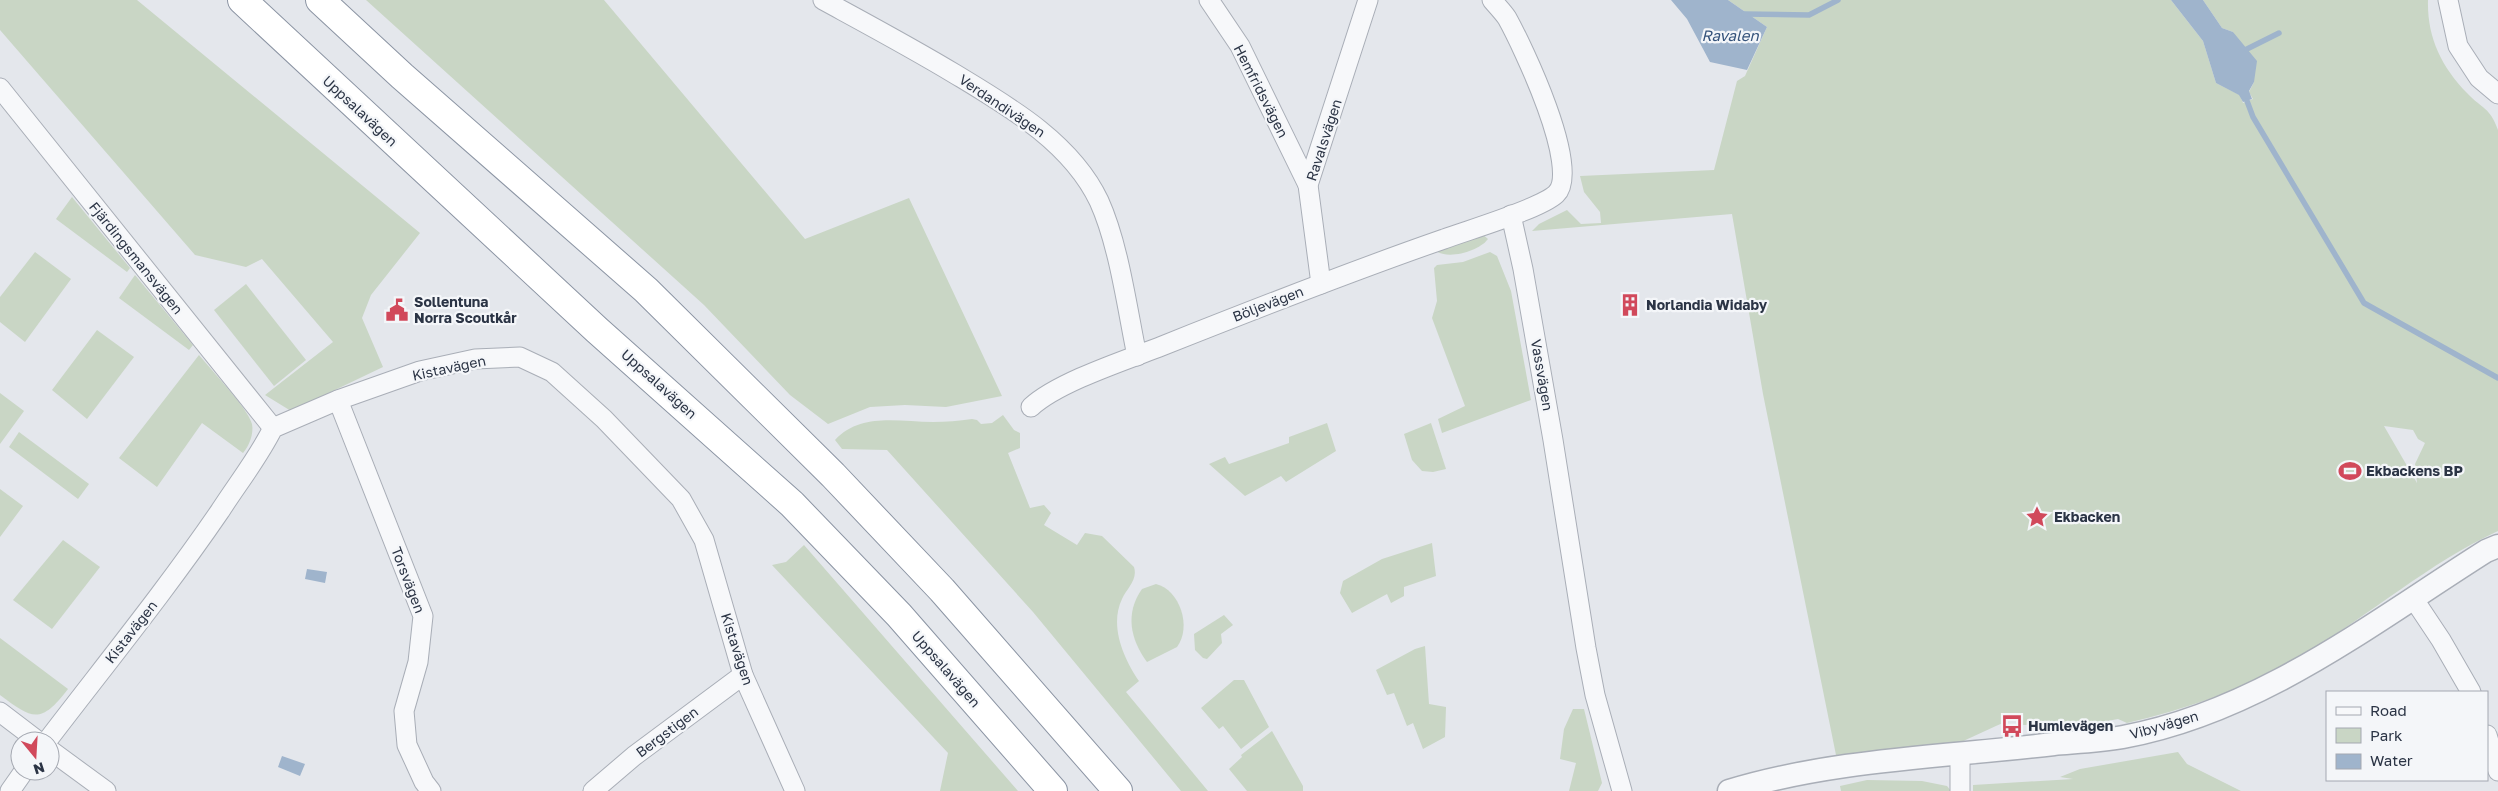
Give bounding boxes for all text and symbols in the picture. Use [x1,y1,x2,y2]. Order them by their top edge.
water label: Ravalen [1701,26,1759,44]
street label: Hemfridsvägen [1231,41,1292,140]
street label: Verdandivägen [956,70,1049,141]
street label: Uppsalavägen [320,72,401,149]
street label: Ravalsvägen [1302,97,1345,183]
street label: Fjärdingsmansvägen [86,198,187,317]
street label: Böljevägen [1230,282,1306,325]
building icon: Norlandia Widaby [1617,292,1643,318]
place label: Sollentuna Norra Scoutkår [414,293,517,326]
place label: Norlandia Widaby [1646,296,1768,313]
public building icon: Sollentuna Norra Scoutkår [384,297,410,323]
street label: Vassvägen [1528,338,1557,412]
street label: Uppsalavägen [618,345,701,422]
street label: Kistavägen [411,351,487,384]
sports icon: Ekbackens BP [2337,458,2363,484]
place label: Ekbackens BP [2366,462,2463,479]
place icon: Ekbacken [2024,504,2050,530]
place label: Ekbacken [2054,508,2120,525]
street label: Torsvägen [388,544,429,615]
street label: Kistavägen [101,597,160,666]
street label: Kistavägen [718,611,757,687]
street label: Uppsalavägen [909,627,984,710]
legend [2326,691,2488,781]
text: Road [2370,701,2407,719]
street label: Bergstigen [632,703,701,761]
street label: Vibyvägen [2128,707,2200,742]
bus stop icon: Humlevägen [1999,713,2025,739]
place label: Humlevägen [2028,717,2113,734]
text: Park [2370,726,2403,744]
north arrow [10,731,60,781]
text: Water [2370,751,2413,769]
text: N [31,759,47,779]

